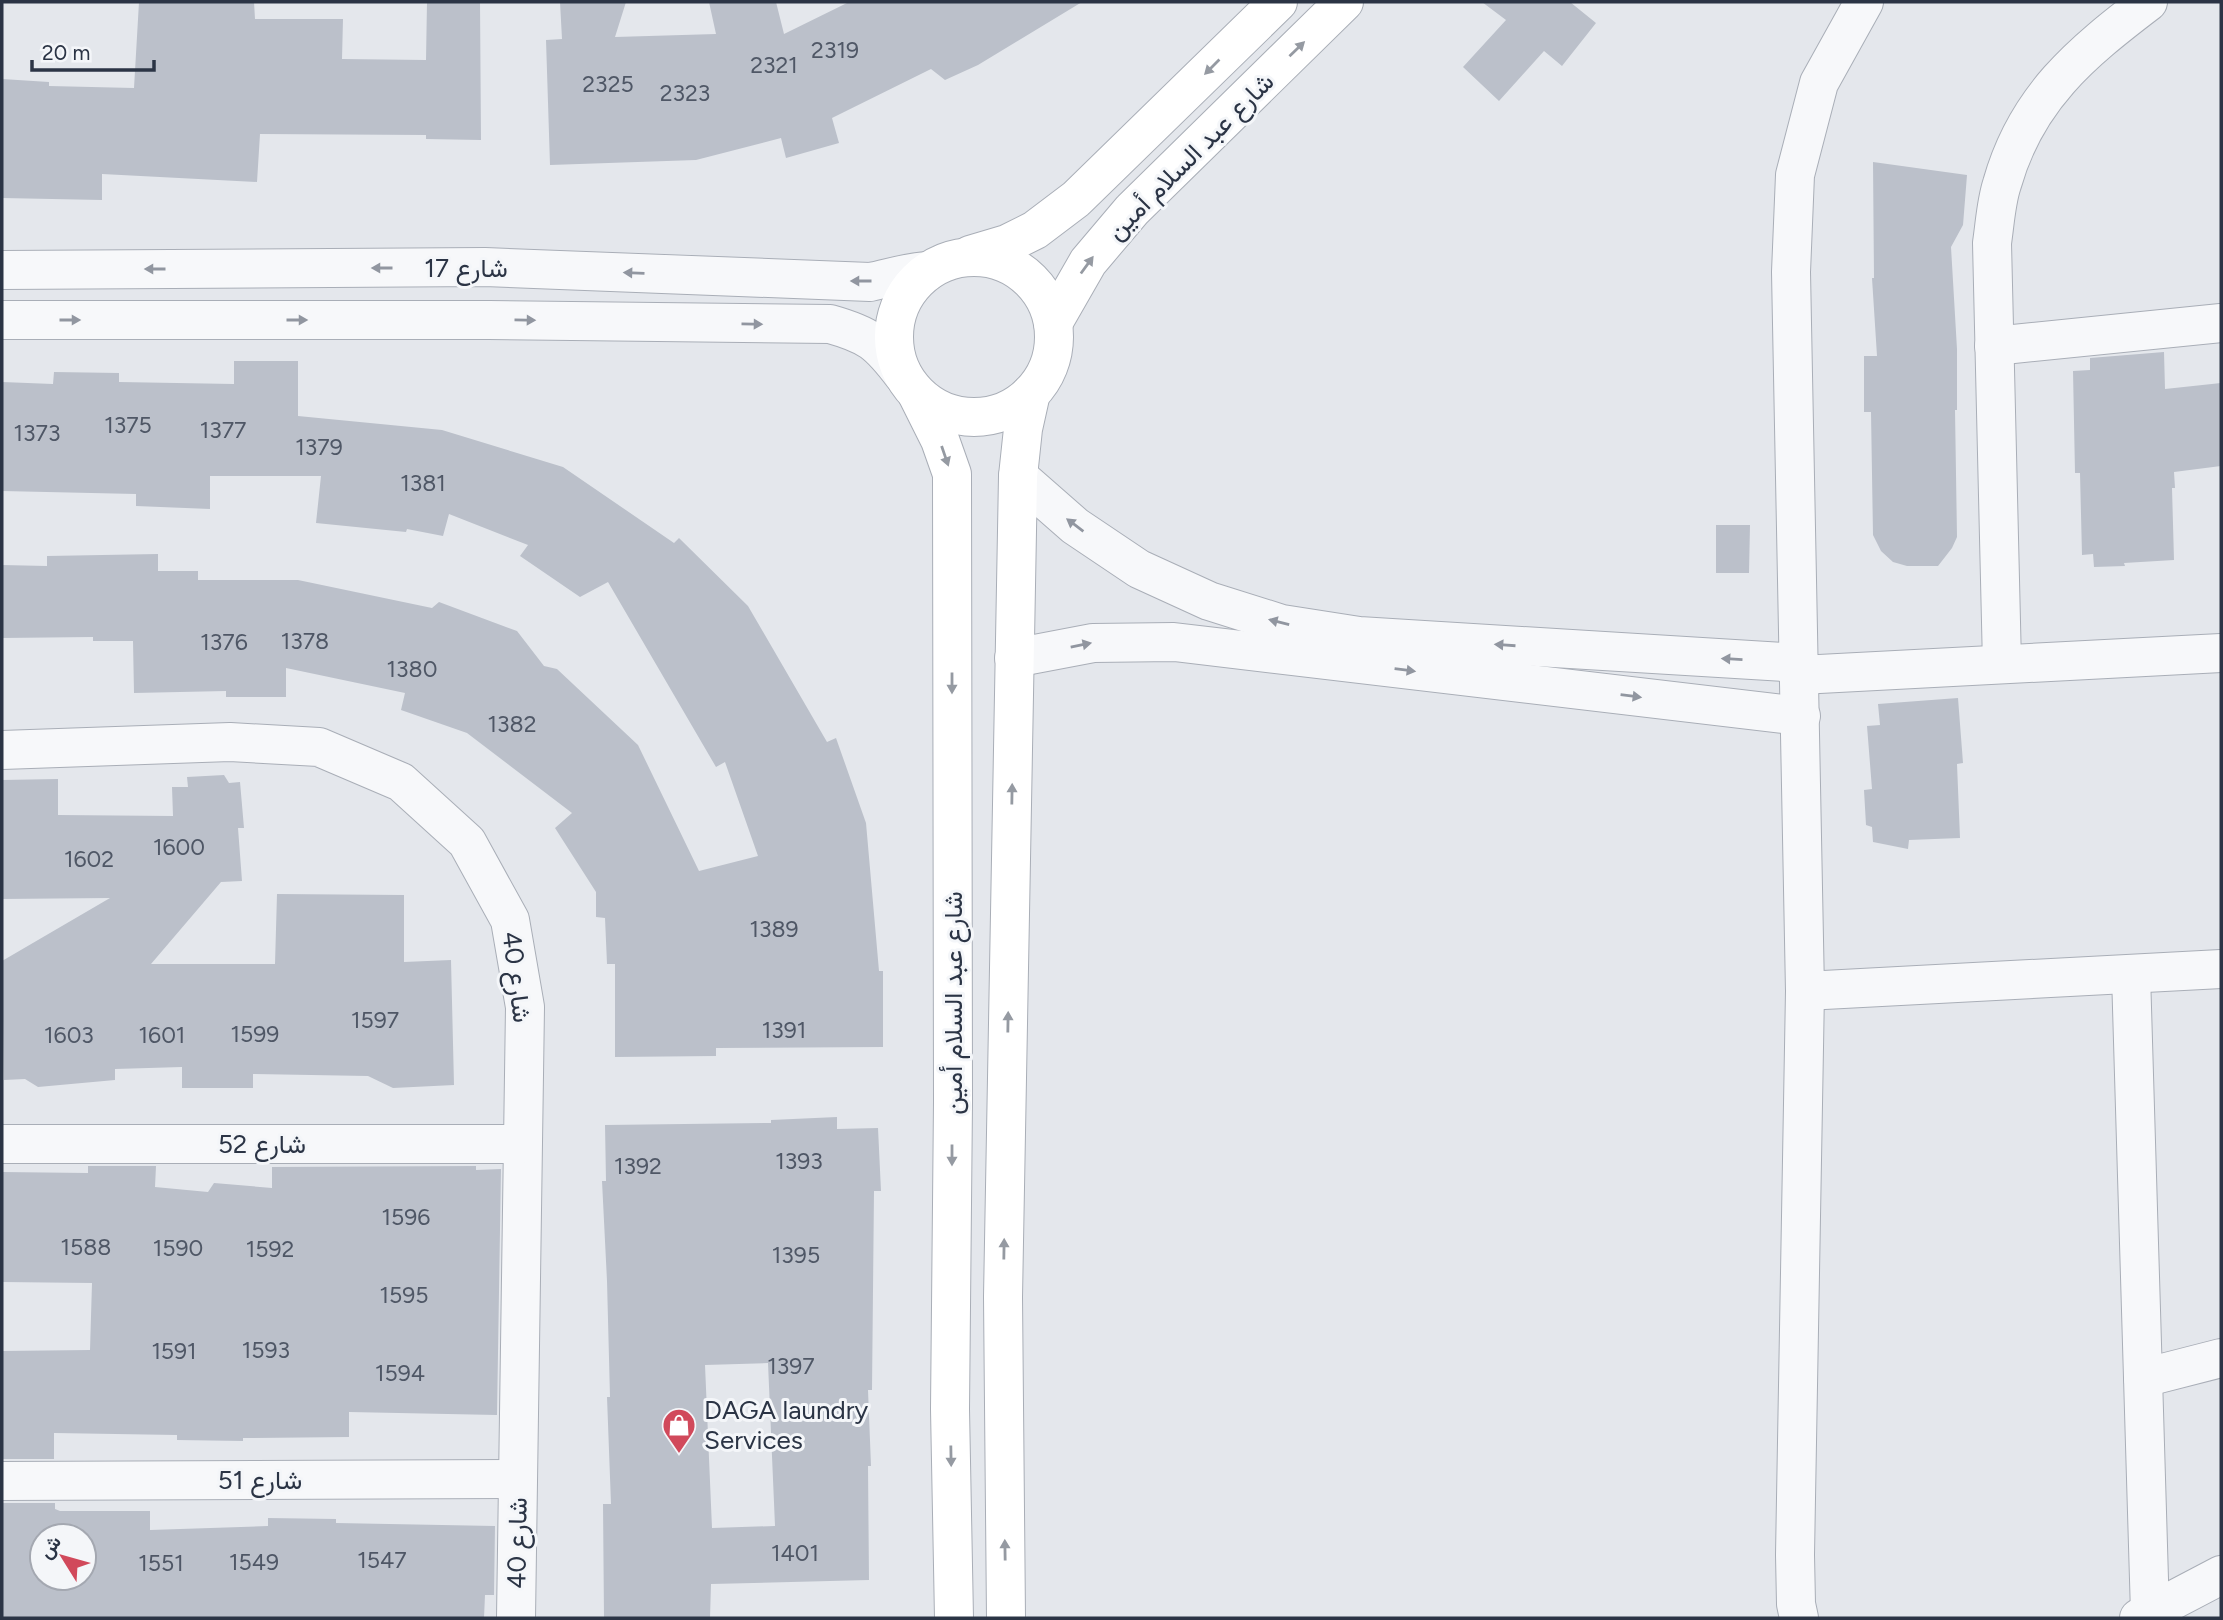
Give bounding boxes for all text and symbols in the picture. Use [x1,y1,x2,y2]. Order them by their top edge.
scale bar [32,28,154,72]
house number: 2319 [811,36,859,64]
text: 20 m [42,40,90,65]
one-way arrow [1288,40,1305,57]
house number: 2321 [750,51,798,79]
one-way arrow [1204,58,1221,75]
street label: شارع عبد السلام أمين [1100,66,1282,248]
house number: 2325 [582,70,634,98]
house number: 2323 [660,79,710,107]
street label: شارع 17 [424,252,508,286]
one-way arrow [1080,256,1095,274]
one-way arrow [371,262,393,274]
one-way arrow [144,263,166,275]
one-way arrow [623,267,645,278]
one-way arrow [850,275,872,287]
one-way arrow [59,314,81,326]
one-way arrow [287,314,309,326]
one-way arrow [514,315,536,326]
one-way arrow [742,318,764,330]
house number: 1375 [104,411,152,439]
house number: 1377 [200,416,246,444]
house number: 1373 [14,419,60,447]
house number: 1379 [295,433,343,461]
one-way arrow [940,446,951,467]
house number: 1381 [400,469,446,497]
one-way arrow [1067,518,1085,533]
one-way arrow [1268,616,1290,627]
house number: 1378 [281,627,329,655]
house number: 1376 [200,628,248,656]
one-way arrow [1070,640,1092,651]
one-way arrow [1494,640,1516,651]
one-way arrow [1721,654,1743,665]
house number: 1380 [387,655,437,683]
one-way arrow [1394,664,1416,675]
one-way arrow [946,672,958,694]
one-way arrow [1620,691,1642,702]
house number: 1382 [488,710,537,738]
one-way arrow [1006,783,1018,805]
house number: 1600 [153,833,205,861]
house number: 1602 [64,845,114,873]
street label: شارع عبد السلام أمين [937,891,971,1115]
house number: 1389 [749,915,799,943]
street label: شارع 40 [494,930,538,1025]
house number: 1597 [351,1006,399,1034]
one-way arrow [1002,1010,1014,1032]
house number: 1391 [762,1016,806,1044]
house number: 1599 [231,1020,279,1048]
house number: 1603 [44,1021,94,1049]
house number: 1601 [139,1021,185,1049]
street label: شارع 52 [218,1128,306,1162]
one-way arrow [947,1144,958,1166]
house number: 1393 [775,1147,823,1175]
house number: 1392 [614,1152,662,1180]
house number: 1596 [382,1203,430,1231]
house number: 1588 [61,1233,111,1261]
house number: 1590 [153,1234,203,1262]
house number: 1592 [246,1235,294,1263]
one-way arrow [998,1238,1010,1260]
house number: 1395 [772,1241,820,1269]
house number: 1595 [380,1281,428,1309]
house number: 1593 [242,1336,290,1364]
house number: 1591 [151,1337,197,1365]
house number: 1397 [767,1352,815,1380]
house number: 1594 [375,1359,425,1387]
place label: DAGA laundry Services [704,1394,868,1456]
shop icon: DAGA laundry Services [660,1406,698,1455]
one-way arrow [945,1445,957,1467]
street label: شارع 51 [218,1464,302,1498]
street label: شارع 40 [500,1497,536,1589]
north arrow [28,1522,98,1592]
text: ش [34,1531,66,1563]
house number: 1401 [771,1539,819,1567]
one-way arrow [999,1539,1011,1561]
house number: 1547 [357,1546,407,1574]
house number: 1549 [229,1548,279,1576]
house number: 1551 [138,1549,184,1577]

